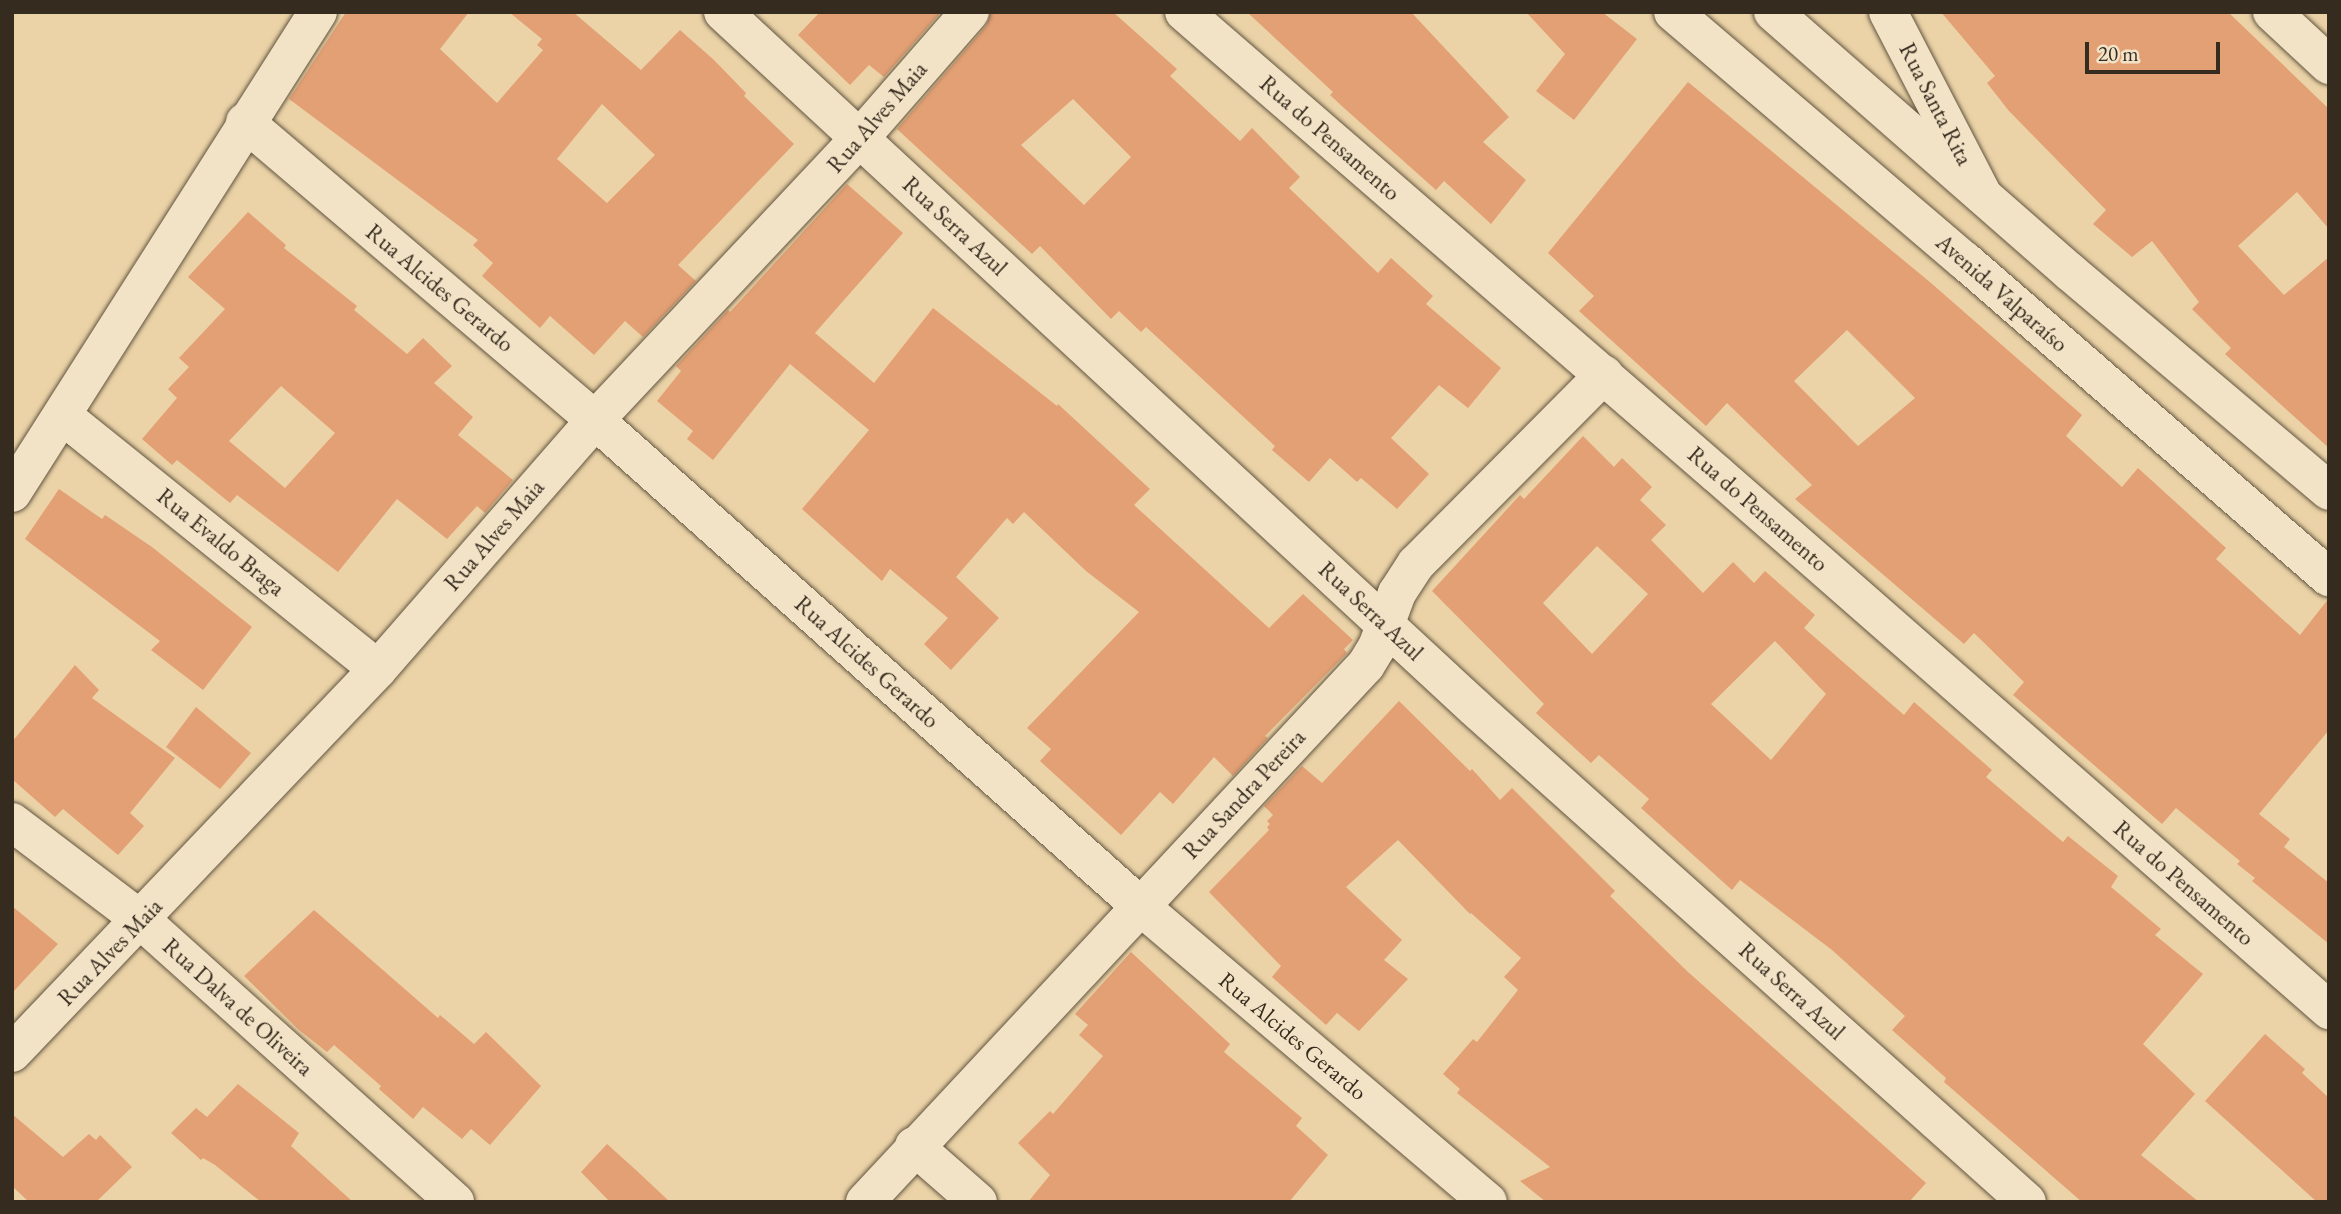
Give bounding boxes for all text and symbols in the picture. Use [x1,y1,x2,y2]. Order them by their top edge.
scale bar [2089,28,2224,72]
street label: Rua Santa Rita [1893,38,1979,170]
text: 20 m [2098,40,2139,67]
street label: Rua Alves Maia [821,56,933,178]
street label: Rua do Pensamento [1254,70,1406,206]
street label: Rua Serra Azul [897,171,1013,281]
street label: Rua Alcides Gerardo [360,218,520,358]
street label: Avenida Valparaíso [1930,228,2074,358]
street label: Rua do Pensamento [1682,441,1834,577]
street label: Rua Alves Maia [438,474,550,596]
street label: Rua Evaldo Braga [152,482,290,602]
street label: Rua Serra Azul [1313,556,1429,666]
street label: Rua Alcides Gerardo [789,590,945,734]
street label: Rua Sandra Pereira [1177,723,1311,865]
street label: Rua do Pensamento [2108,815,2260,951]
street label: Rua Alves Maia [52,893,168,1011]
street label: Rua Dalva de Oliveira [157,932,319,1082]
street label: Rua Serra Azul [1733,936,1851,1046]
street label: Rua Alcides Gerardo [1213,966,1373,1106]

